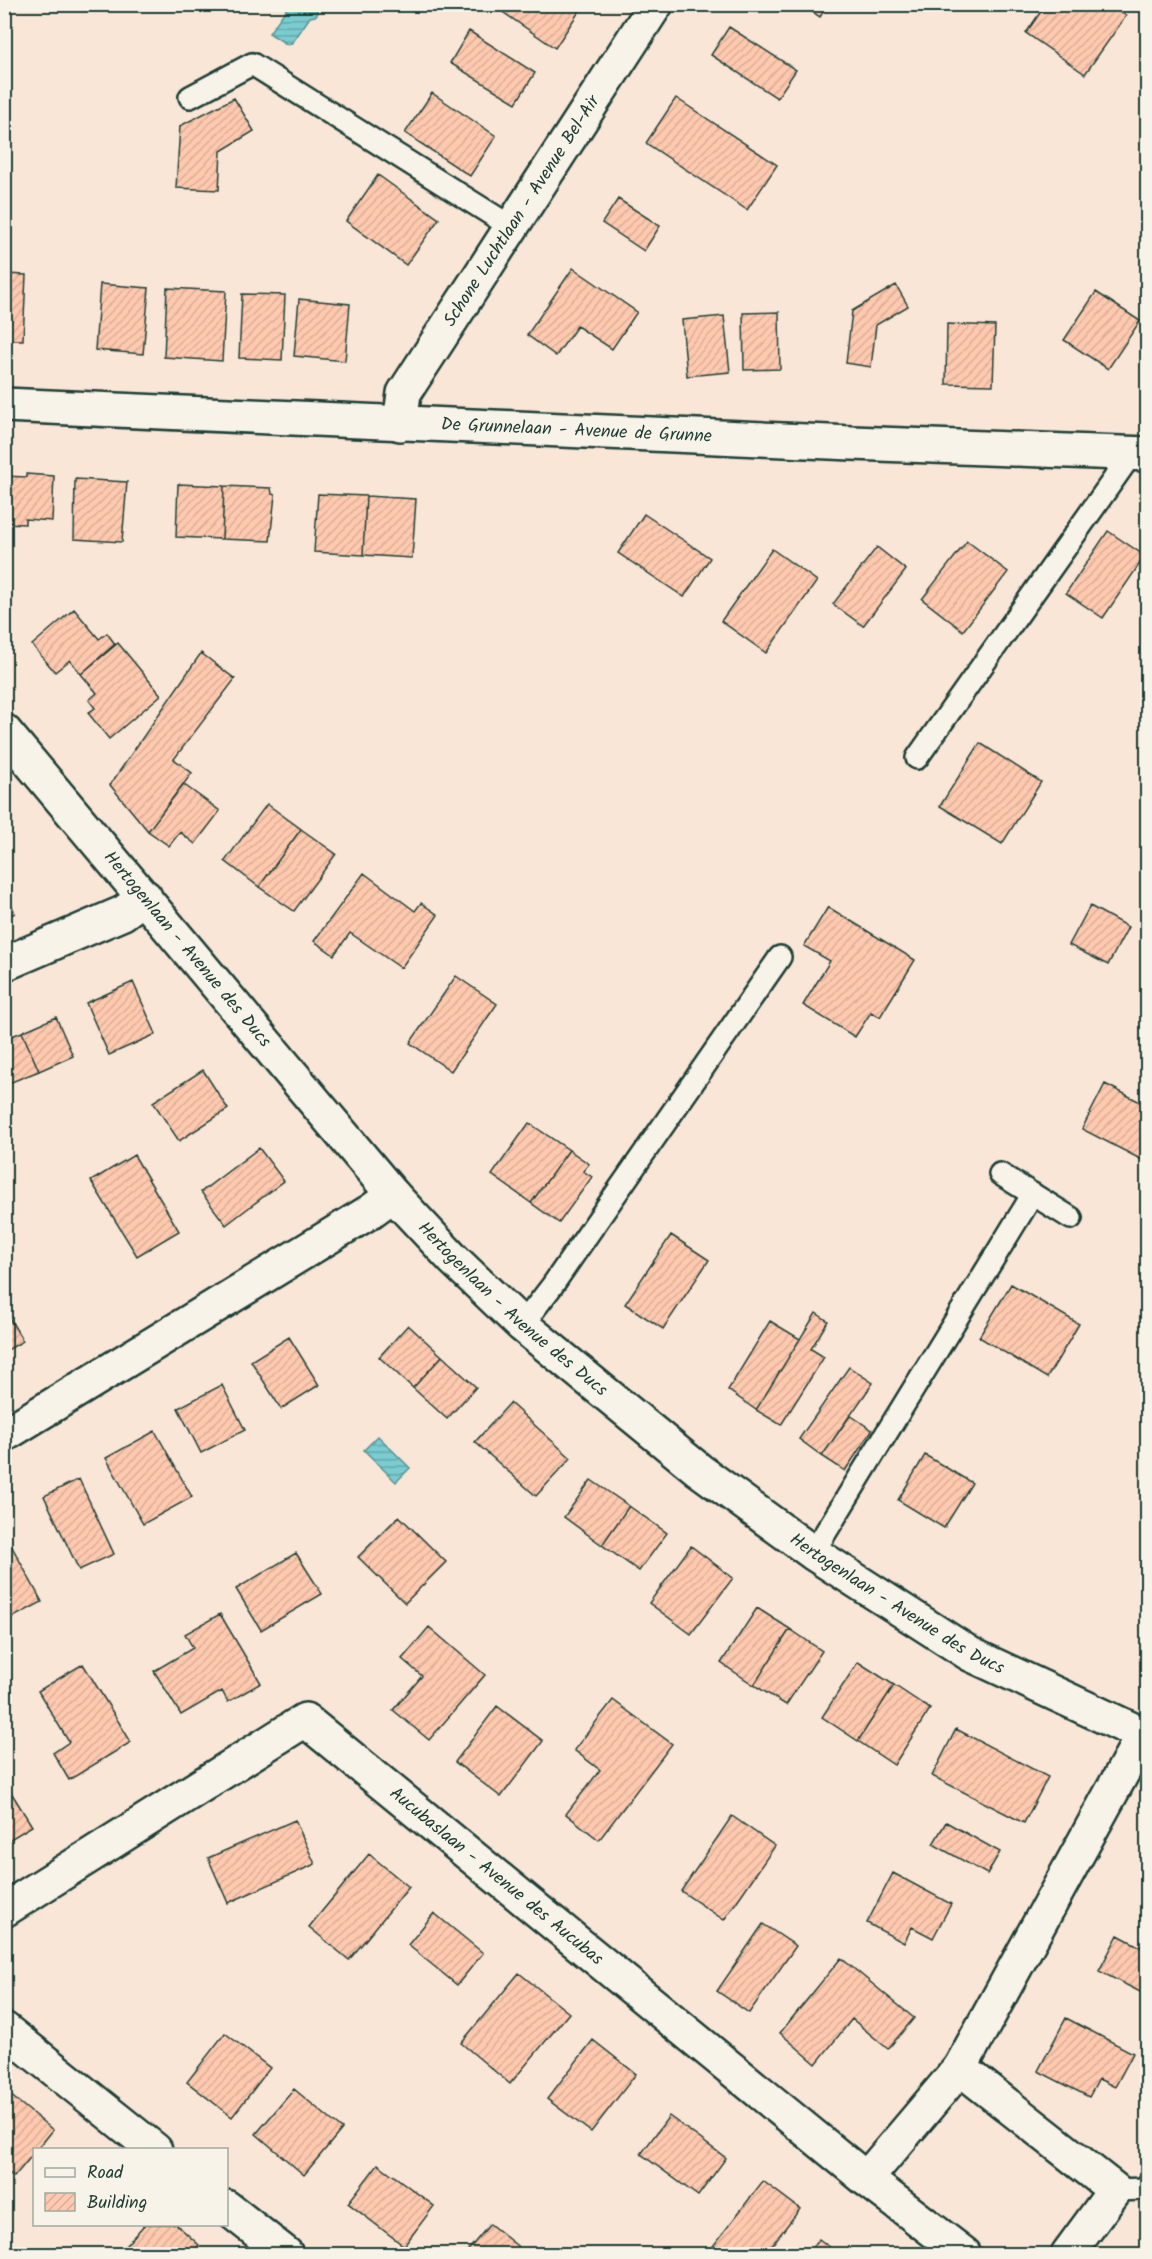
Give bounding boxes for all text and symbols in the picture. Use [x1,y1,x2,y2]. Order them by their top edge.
street label: Schone Luchtlaan - Avenue Bel-Air [436,89,608,333]
street label: De Grunnelaan - Avenue de Grunne [440,410,713,451]
street label: Hertogenlaan - Avenue des Ducs [96,845,279,1055]
street label: Hertogenlaan - Avenue des Ducs [410,1215,614,1404]
street label: Hertogenlaan - Avenue des Ducs [783,1526,1010,1683]
street label: Aucubaslaan - Avenue des Aucubas [383,1780,610,1973]
legend [33,2148,228,2226]
text: Road [87,2159,124,2188]
text: Building [87,2189,147,2218]

